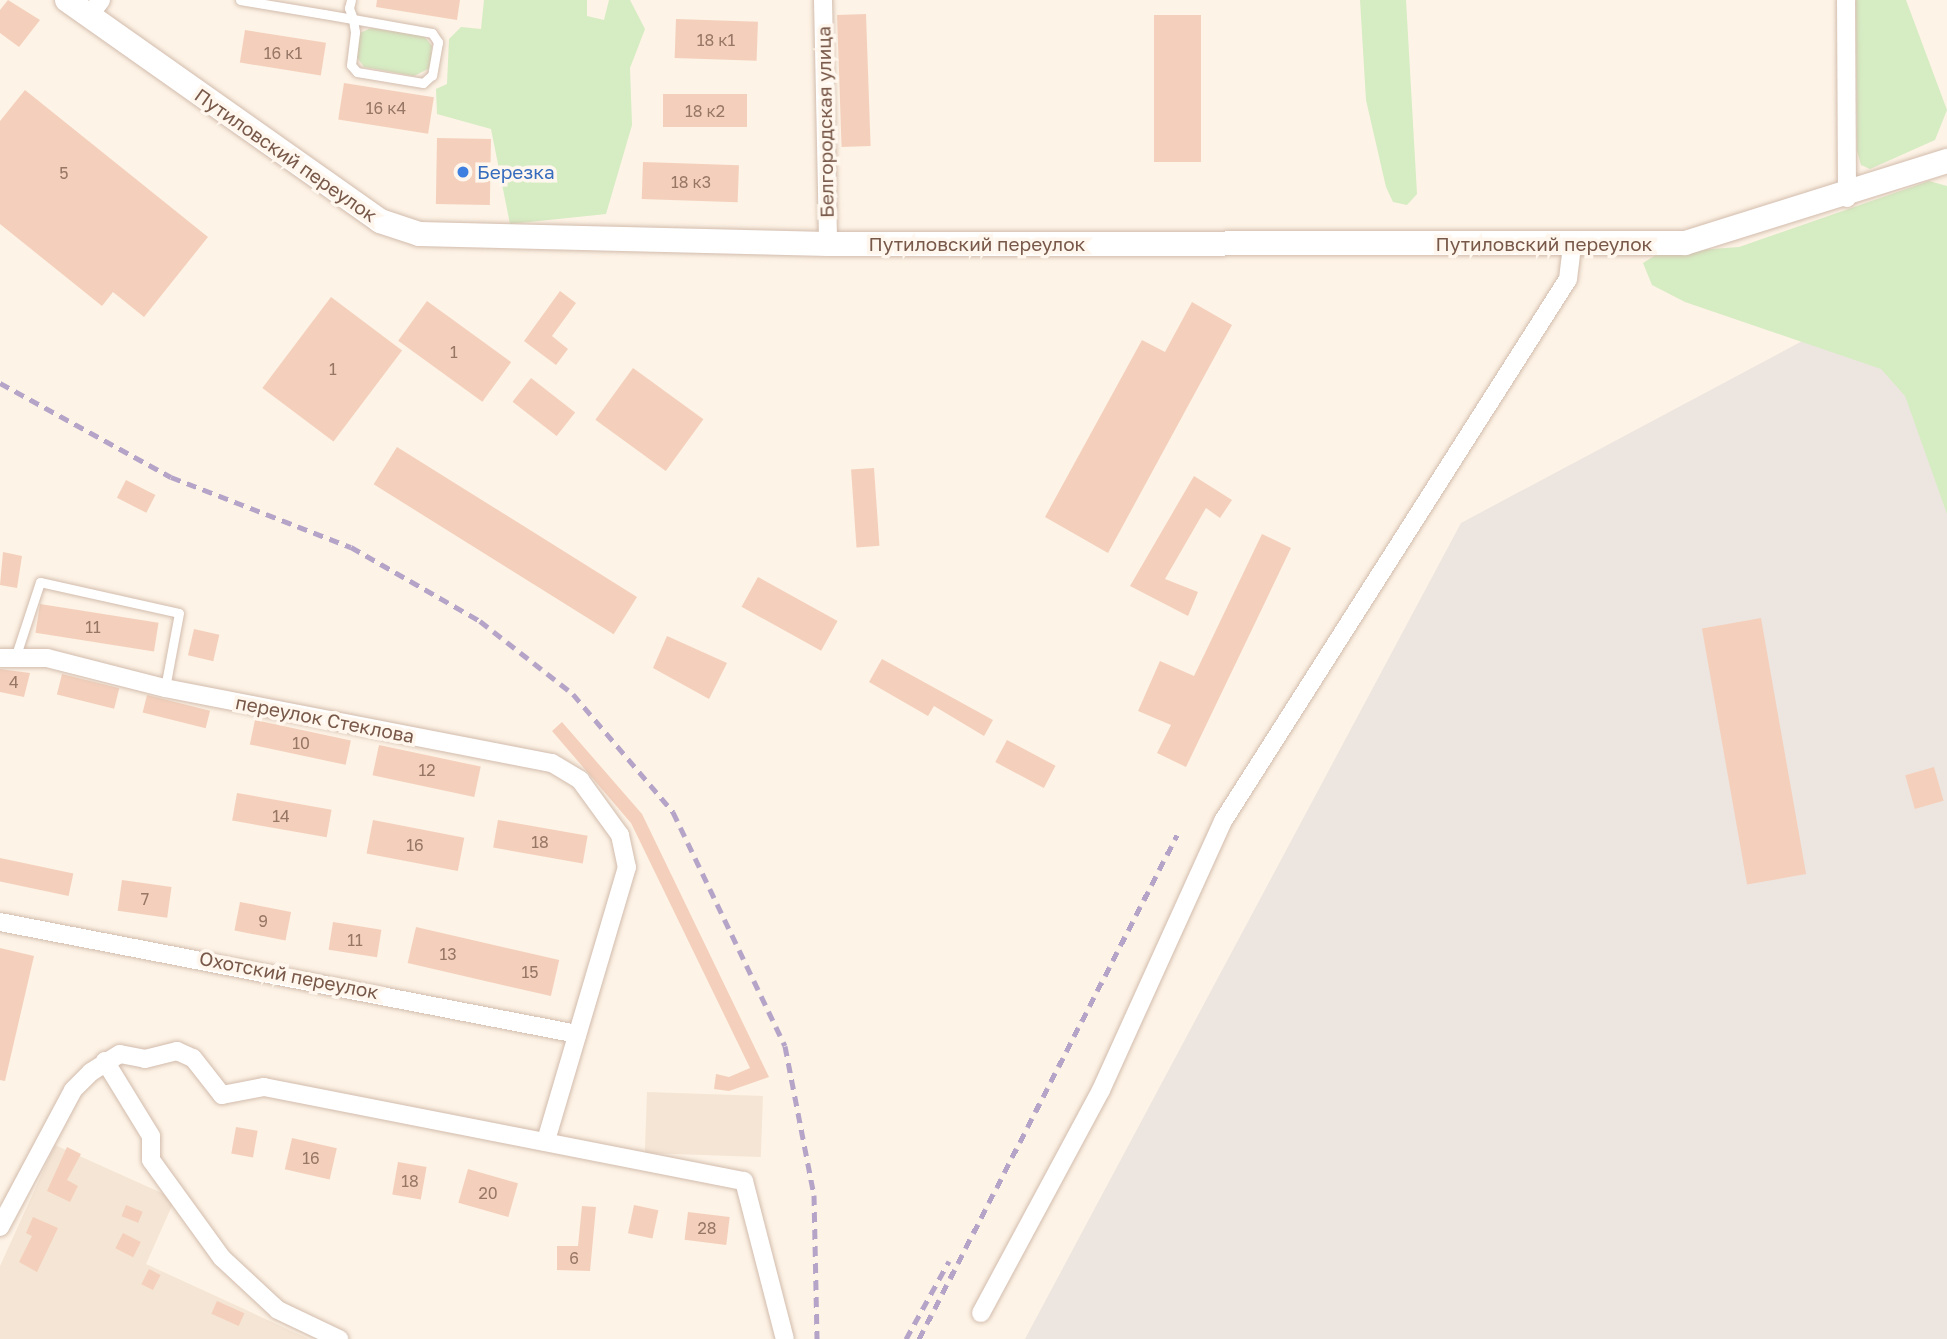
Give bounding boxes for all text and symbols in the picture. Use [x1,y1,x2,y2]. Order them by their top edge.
street label: Белгородская улица [812,26,838,218]
house number: 18 к1 [697,30,735,50]
house number: 16 к1 [264,43,302,63]
street label: Путиловский переулок [191,83,381,227]
house number: 16 к4 [366,98,406,118]
house number: 18 к2 [685,101,725,121]
place label: Березка [477,161,555,183]
house number: 5 [59,163,69,183]
marker: Березка [455,164,471,180]
house number: 18 к3 [671,172,711,192]
street label: Путиловский переулок [868,233,1086,255]
street label: Путиловский переулок [1435,233,1653,255]
house number: 1 [450,342,458,362]
house number: 1 [329,359,337,379]
house number: 11 [85,617,101,637]
house number: 4 [9,672,19,692]
street label: переулок Стеклова [234,690,416,748]
house number: 10 [292,733,310,753]
house number: 12 [418,760,436,780]
house number: 14 [272,806,290,826]
house number: 18 [531,832,549,852]
house number: 16 [406,835,424,855]
house number: 7 [141,889,149,909]
house number: 9 [258,911,268,931]
house number: 11 [347,930,363,950]
house number: 13 [439,944,457,964]
street label: Охотский переулок [198,946,380,1004]
house number: 15 [521,962,539,982]
house number: 16 [302,1148,320,1168]
house number: 18 [401,1171,419,1191]
house number: 20 [478,1183,498,1203]
house number: 28 [697,1218,717,1238]
house number: 6 [569,1248,579,1268]

